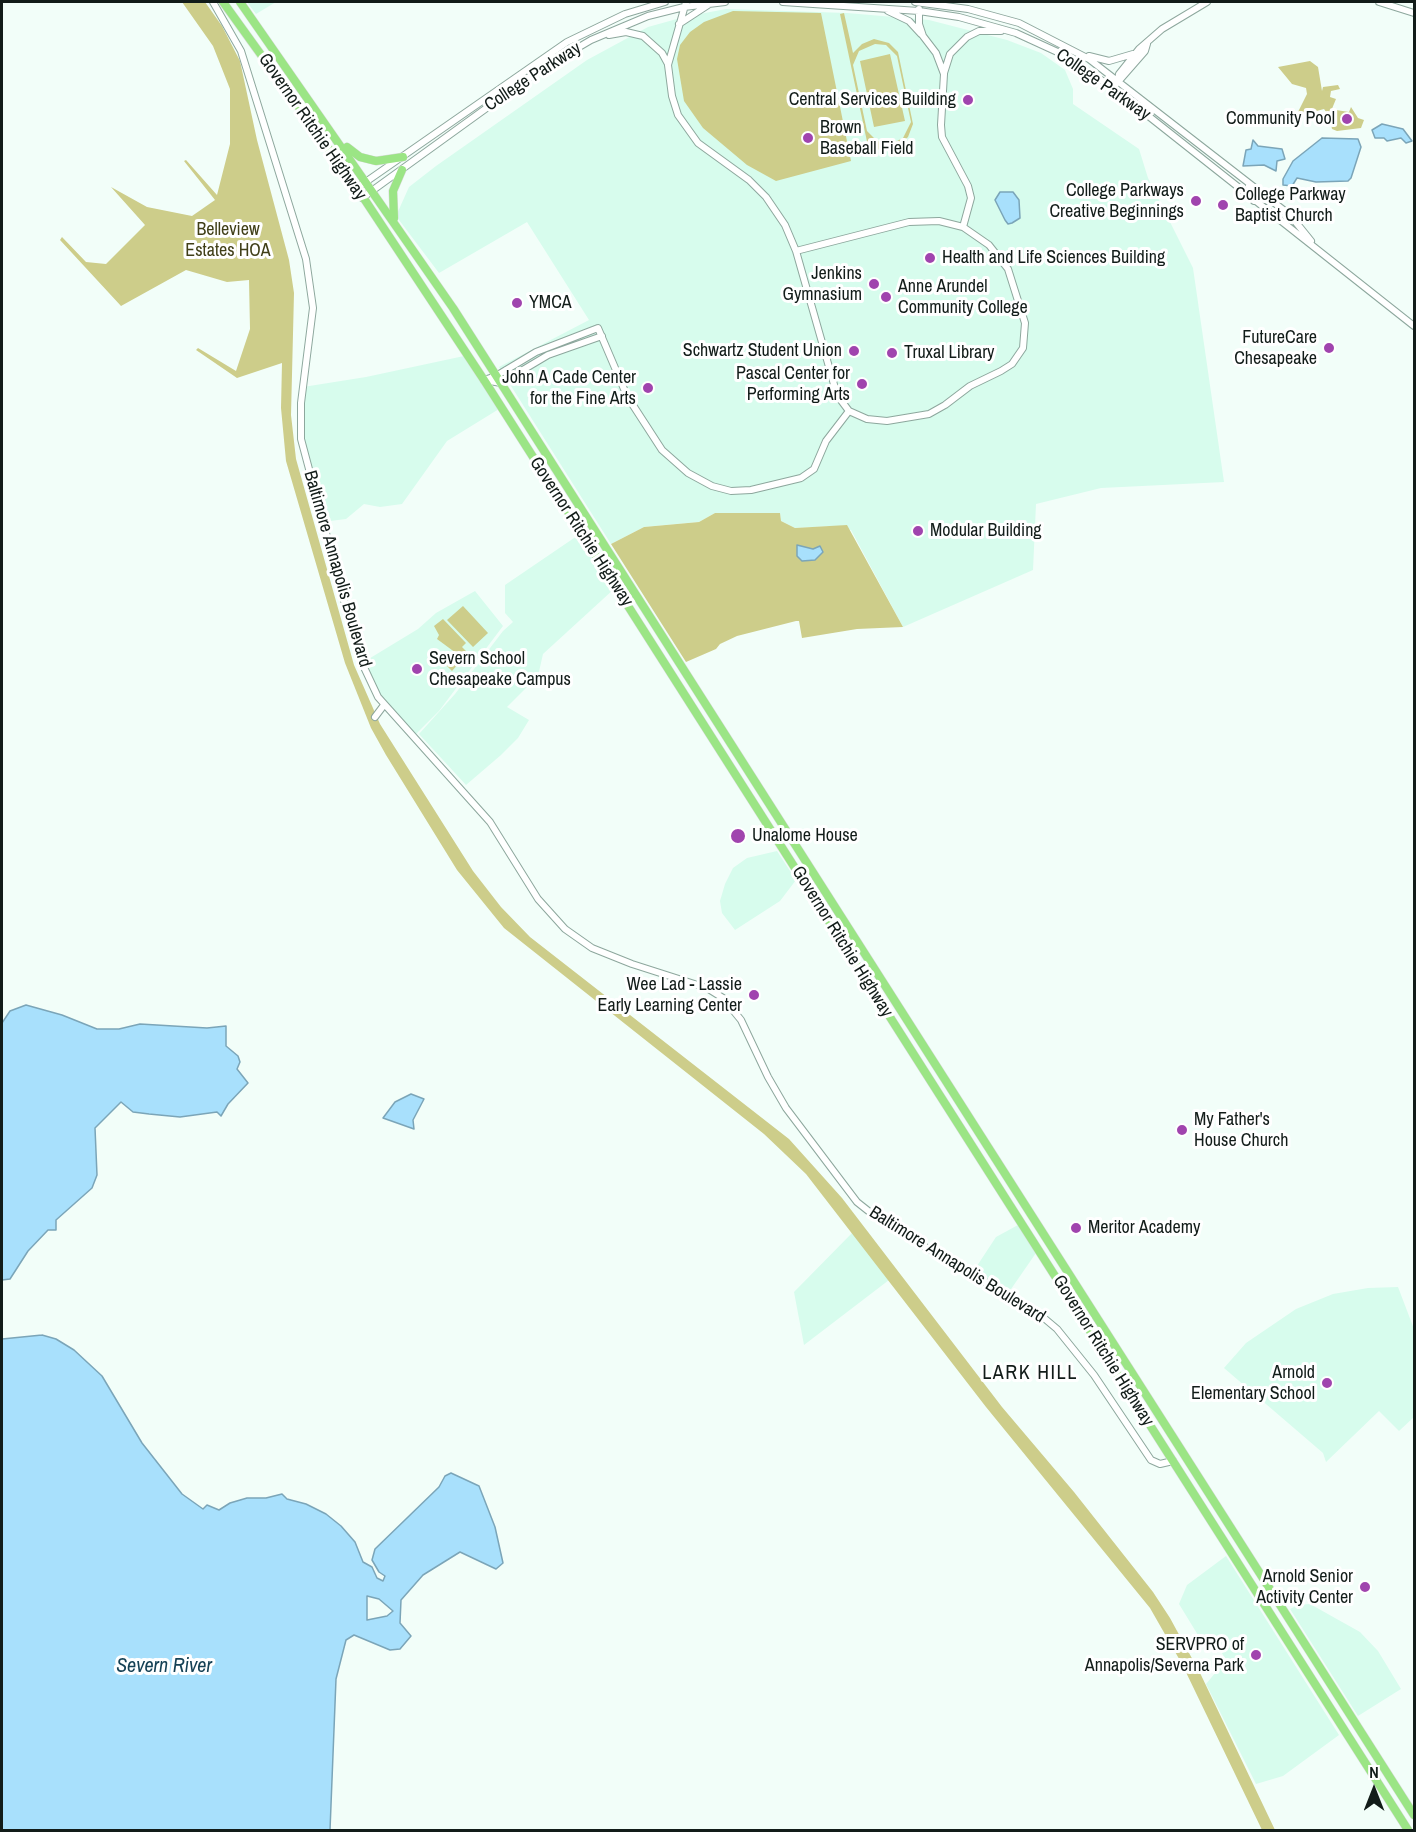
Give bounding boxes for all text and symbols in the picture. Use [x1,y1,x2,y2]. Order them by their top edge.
street label: College Parkway [481,38,585,116]
street label: College Parkway [1051,44,1155,126]
street label: Governor Ritchie Highway [253,50,371,204]
place label: Central Services Building [789,89,956,111]
marker: Central Services Building [961,93,975,107]
place label: Community Pool [1226,108,1335,130]
marker: Community Pool [1340,112,1354,126]
place label: Brown Baseball Field [820,117,914,160]
marker: Brown Baseball Field [801,131,815,145]
place label: College Parkways Creative Beginnings [1049,180,1184,222]
place label: College Parkway Baptist Church [1235,184,1346,226]
marker: College Parkways Creative Beginnings [1189,194,1203,208]
marker: College Parkway Baptist Church [1216,198,1230,212]
park label: Belleview Estates HOA [185,219,271,262]
place label: Health and Life Sciences Building [942,247,1165,269]
marker: Health and Life Sciences Building [923,251,937,265]
place label: Jenkins Gymnasium [782,263,862,306]
place label: Anne Arundel Community College [898,276,1028,318]
marker: Jenkins Gymnasium [867,277,881,291]
marker: Anne Arundel Community College [879,290,893,304]
place label: YMCA [529,292,572,314]
marker: YMCA [510,296,524,310]
place label: FutureCare Chesapeake [1234,327,1317,370]
place label: Schwartz Student Union [683,340,842,362]
marker: FutureCare Chesapeake [1322,341,1336,355]
place label: Truxal Library [904,342,995,364]
marker: Schwartz Student Union [847,344,861,358]
marker: Truxal Library [885,346,899,360]
place label: Pascal Center for Performing Arts [736,363,850,406]
place label: John A Cade Center for the Fine Arts [502,367,636,410]
marker: Pascal Center for Performing Arts [855,377,869,391]
marker: John A Cade Center for the Fine Arts [641,381,655,395]
street label: Governor Ritchie Highway [525,453,637,611]
street label: Baltimore Annapolis Boulevard [299,468,375,670]
place label: Modular Building [930,520,1042,542]
marker: Modular Building [911,524,925,538]
place label: Severn School Chesapeake Campus [429,648,571,690]
marker: Severn School Chesapeake Campus [410,662,424,676]
place label: Unalome House [752,825,858,847]
marker: Unalome House [729,827,747,845]
street label: Governor Ritchie Highway [787,863,897,1021]
place label: Wee Lad - Lassie Early Learning Center [598,974,742,1016]
marker: Wee Lad - Lassie Early Learning Center [747,988,761,1002]
place label: My Father's House Church [1194,1109,1288,1152]
marker: My Father's House Church [1175,1123,1189,1137]
street label: Baltimore Annapolis Boulevard [865,1202,1049,1328]
place label: Meritor Academy [1088,1217,1200,1239]
marker: Meritor Academy [1069,1221,1083,1235]
street label: Governor Ritchie Highway [1048,1272,1158,1430]
district label: LARK HILL [982,1362,1078,1386]
place label: Arnold Elementary School [1191,1362,1315,1404]
marker: Arnold Elementary School [1320,1376,1334,1390]
place label: Arnold Senior Activity Center [1256,1566,1353,1608]
marker: Arnold Senior Activity Center [1358,1580,1372,1594]
place label: SERVPRO of Annapolis/Severna Park [1085,1634,1244,1676]
marker: SERVPRO of Annapolis/Severna Park [1249,1648,1263,1662]
water label: Severn River [116,1655,212,1679]
north arrow [1344,1760,1404,1820]
text: N [1369,1761,1379,1783]

